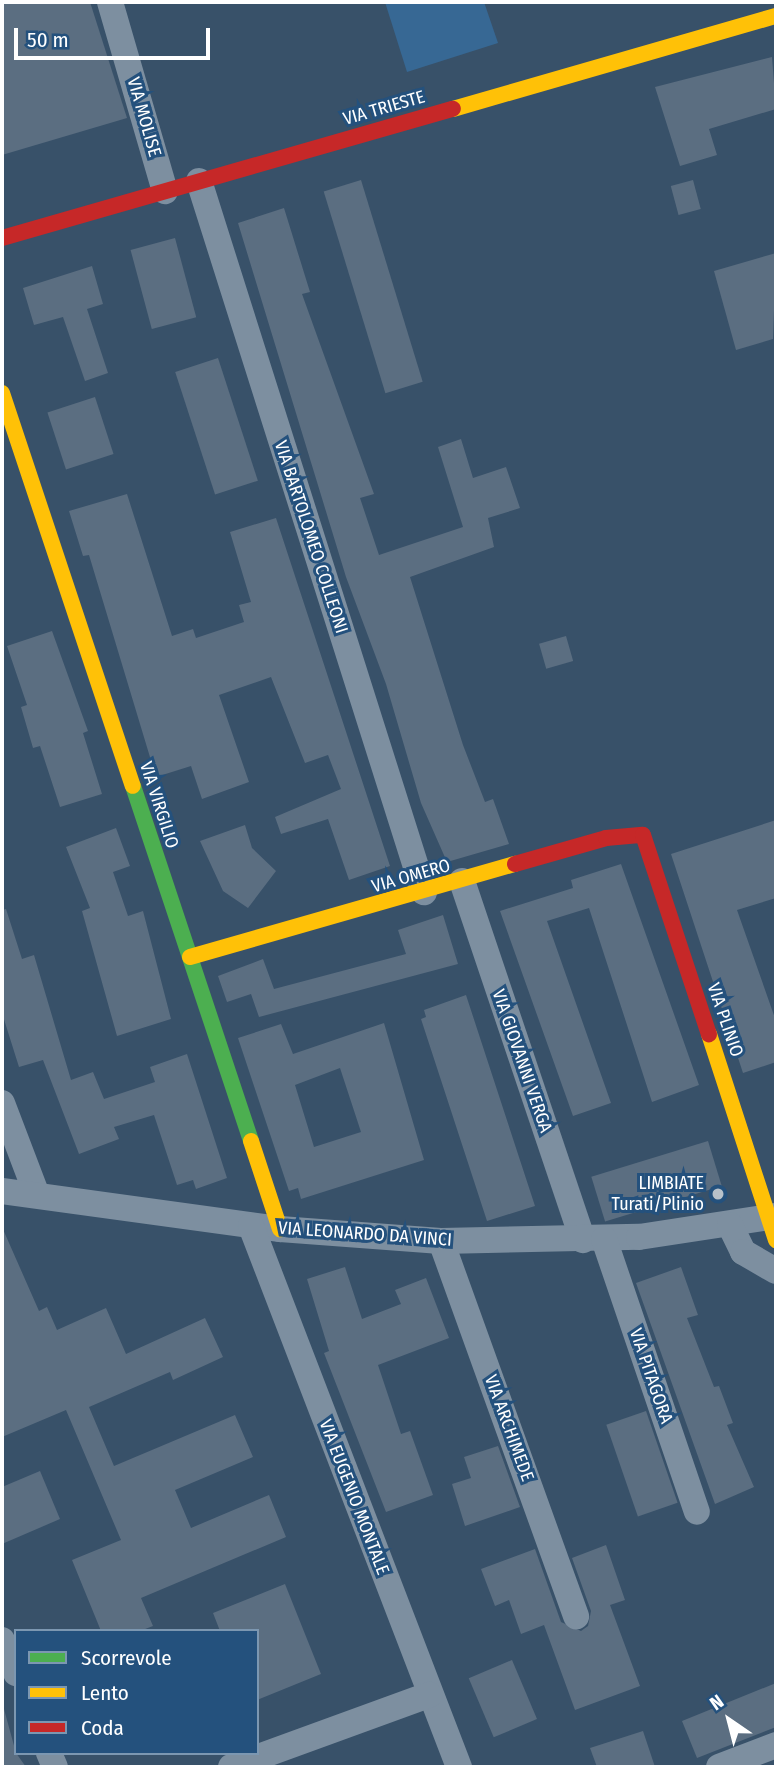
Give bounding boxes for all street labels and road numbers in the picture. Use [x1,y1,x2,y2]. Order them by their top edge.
street label: VIA MOLISE [122,75,166,159]
street label: VIA TRIESTE [341,86,427,130]
street label: VIA BARTOLOMEO COLLEONI [270,438,352,636]
street label: VIA VIRGILIO [135,759,183,851]
street label: VIA OMERO [369,854,453,898]
street label: VIA PLINIO [702,980,748,1060]
street label: VIA GIOVANNI VERGA [487,987,557,1135]
street label: VIA LEONARDO DA VINCI [278,1217,452,1251]
street label: VIA PITAGORA [625,1326,677,1426]
street label: VIA ARCHIMEDE [480,1372,538,1484]
street label: VIA EUGENIO MONTALE [314,1416,394,1578]

